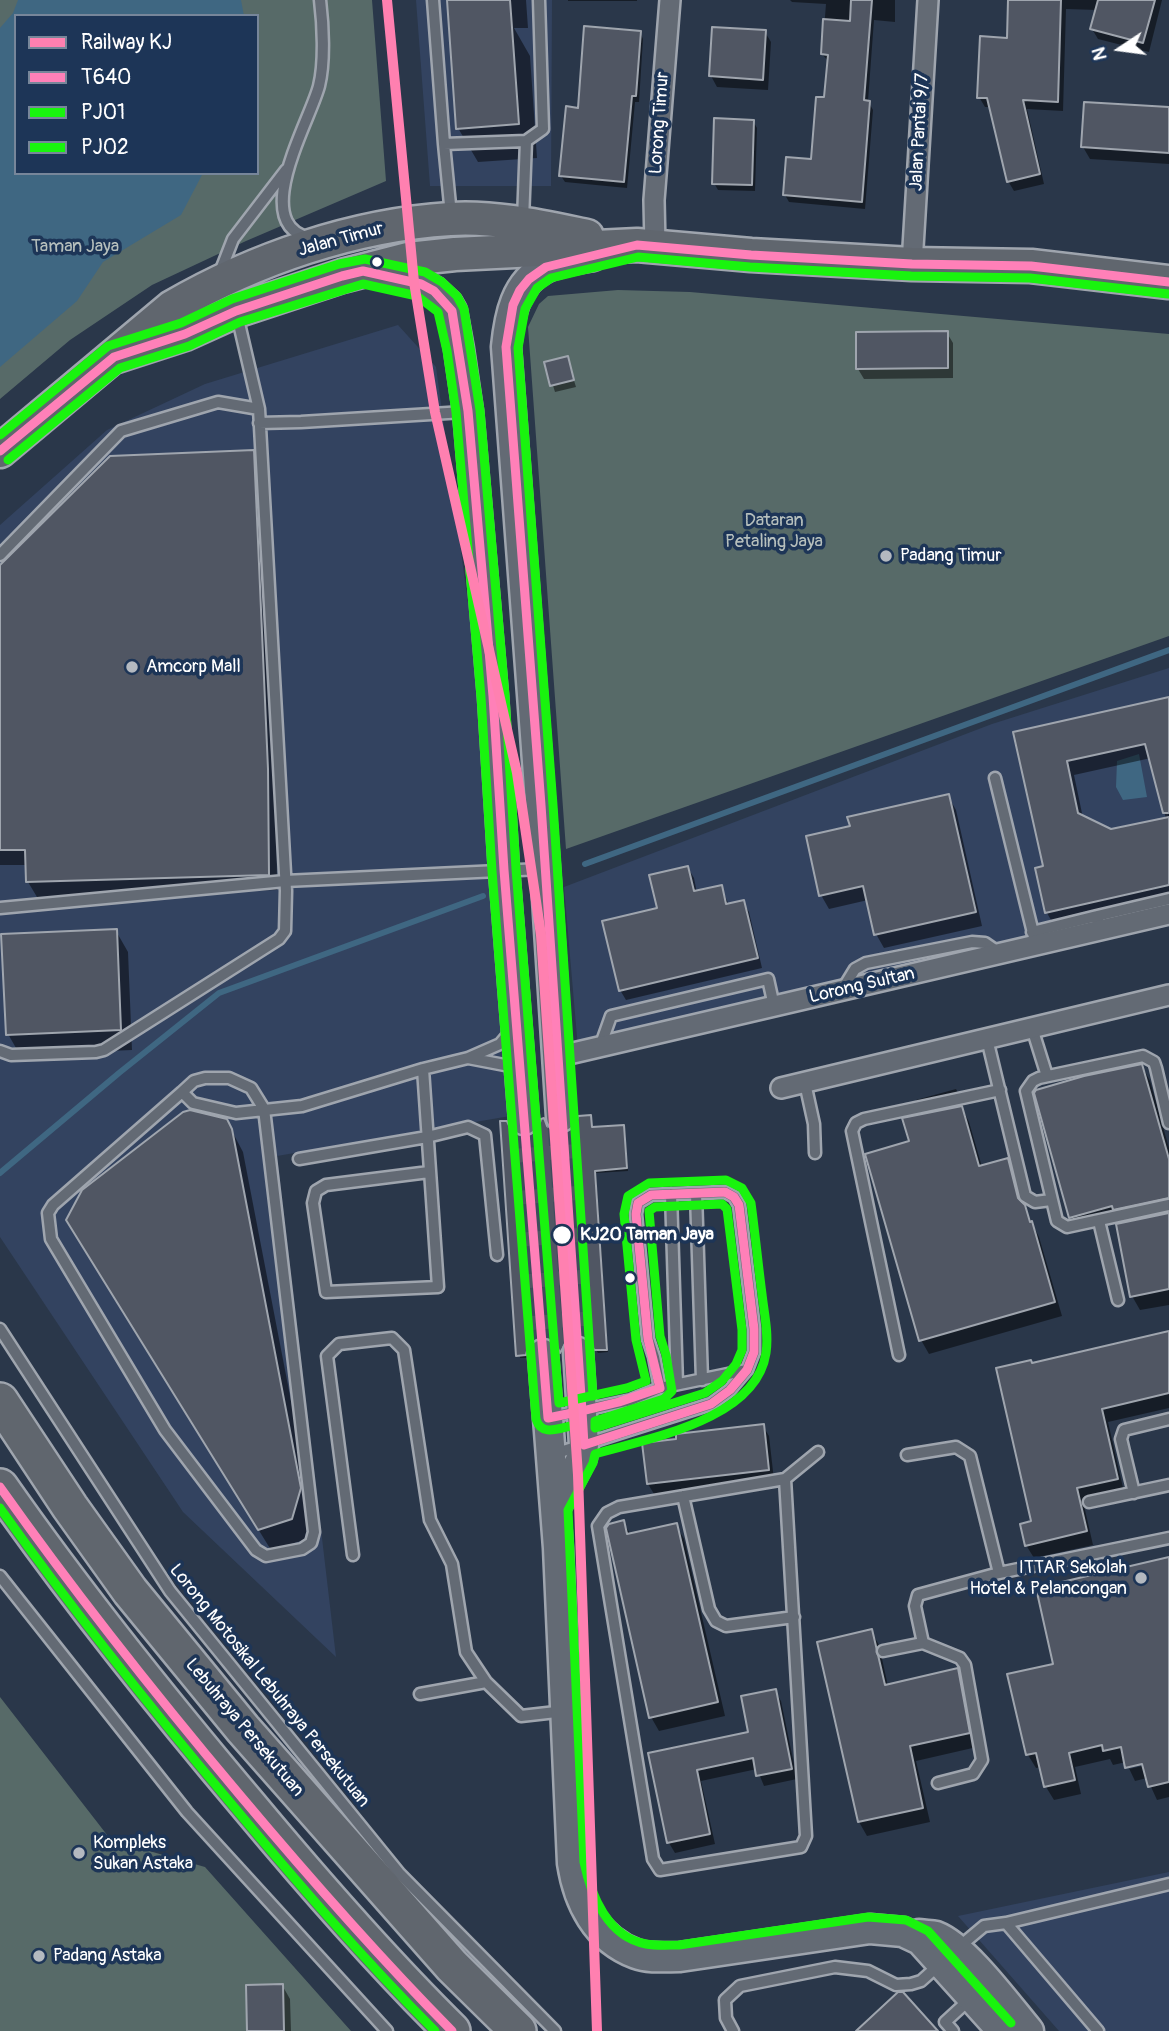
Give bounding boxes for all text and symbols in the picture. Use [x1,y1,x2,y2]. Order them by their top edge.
legend [14,14,259,175]
north arrow [1085,14,1155,84]
text: Railway KJ [81,29,172,56]
text: N [1086,45,1113,63]
text: T640 [81,64,131,91]
street label: Lorong Timur [646,71,674,175]
street label: Jalan Pantai 9/7 [906,72,934,192]
text: PJ01 [81,99,125,126]
text: PJ02 [81,134,129,161]
street label: Jalan Timur [296,218,386,262]
park label: Taman Jaya [31,236,119,258]
unlabelled marker [370,255,384,269]
park label: Dataran Petaling Jaya [725,510,823,552]
place label: Padang Timur [900,545,1002,567]
marker: Padang Timur [878,548,894,564]
place label: Amcorp Mall [146,656,241,678]
marker: Amcorp Mall [124,659,140,675]
street label: Lorong Sultan [807,963,917,1009]
marker: KJ20 Taman Jaya [551,1224,573,1246]
place label: KJ20 Taman Jaya [580,1224,714,1246]
unlabelled marker [623,1271,637,1285]
place label: ITTAR Sekolah Hotel & Pelancongan [969,1557,1127,1600]
street label: Lorong Motosikal Lebuhraya Persekutuan [164,1560,374,1812]
marker: ITTAR Sekolah Hotel & Pelancongan [1133,1570,1149,1586]
street label: Lebuhraya Persekutuan [180,1655,308,1801]
place label: Kompleks Sukan Astaka [93,1832,193,1874]
marker: Kompleks Sukan Astaka [71,1845,87,1861]
place label: Padang Astaka [53,1945,162,1967]
marker: Padang Astaka [31,1948,47,1964]

